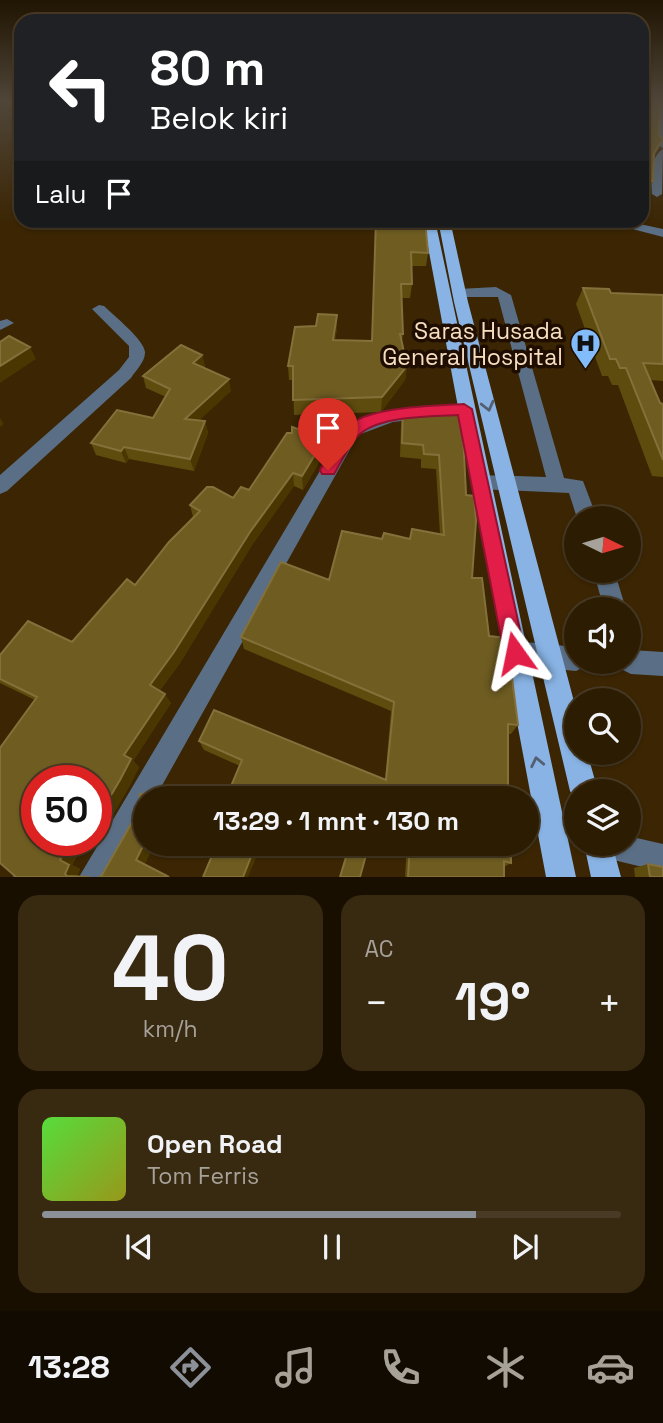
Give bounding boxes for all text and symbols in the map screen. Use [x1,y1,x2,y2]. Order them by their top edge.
text: 80 m [150,37,265,99]
icon: left [35,42,126,133]
text: Belok kiri [150,98,288,138]
icon: arrive [100,175,138,213]
text: Lalu [35,177,86,211]
place label: Saras Husada General Hospital [382,316,563,372]
hospital icon: Saras Husada General Hospital [569,327,603,371]
pin [298,398,358,470]
one-way arrow [480,400,494,412]
icon: arrive [309,409,347,447]
north arrow [564,506,640,583]
map controls [564,506,641,856]
button: sound [564,597,641,674]
position arrow [478,616,552,690]
button: search [564,688,641,765]
one-way arrow [531,756,546,768]
speed limit sign: 50 [21,765,112,856]
button: layers [564,779,641,856]
text: 13:29 · 1 mnt · 130 m [213,804,459,838]
text: 40 [112,910,229,1027]
text: AC [365,934,394,964]
text: 19° [455,969,531,1035]
text: − [365,979,388,1027]
text: + [597,979,621,1027]
text: km/h [143,1014,198,1044]
text: Open Road [147,1127,283,1161]
text: Tom Ferris [147,1161,259,1191]
icon: previous [120,1228,158,1266]
icon: pause [313,1228,351,1266]
icon: next [506,1228,544,1266]
icon: directions [166,1343,215,1392]
icon: music [271,1343,320,1392]
icon: phone [376,1343,425,1392]
icon: climate [481,1343,530,1392]
icon: car [586,1343,635,1392]
text: 13:28 [28,1347,110,1387]

